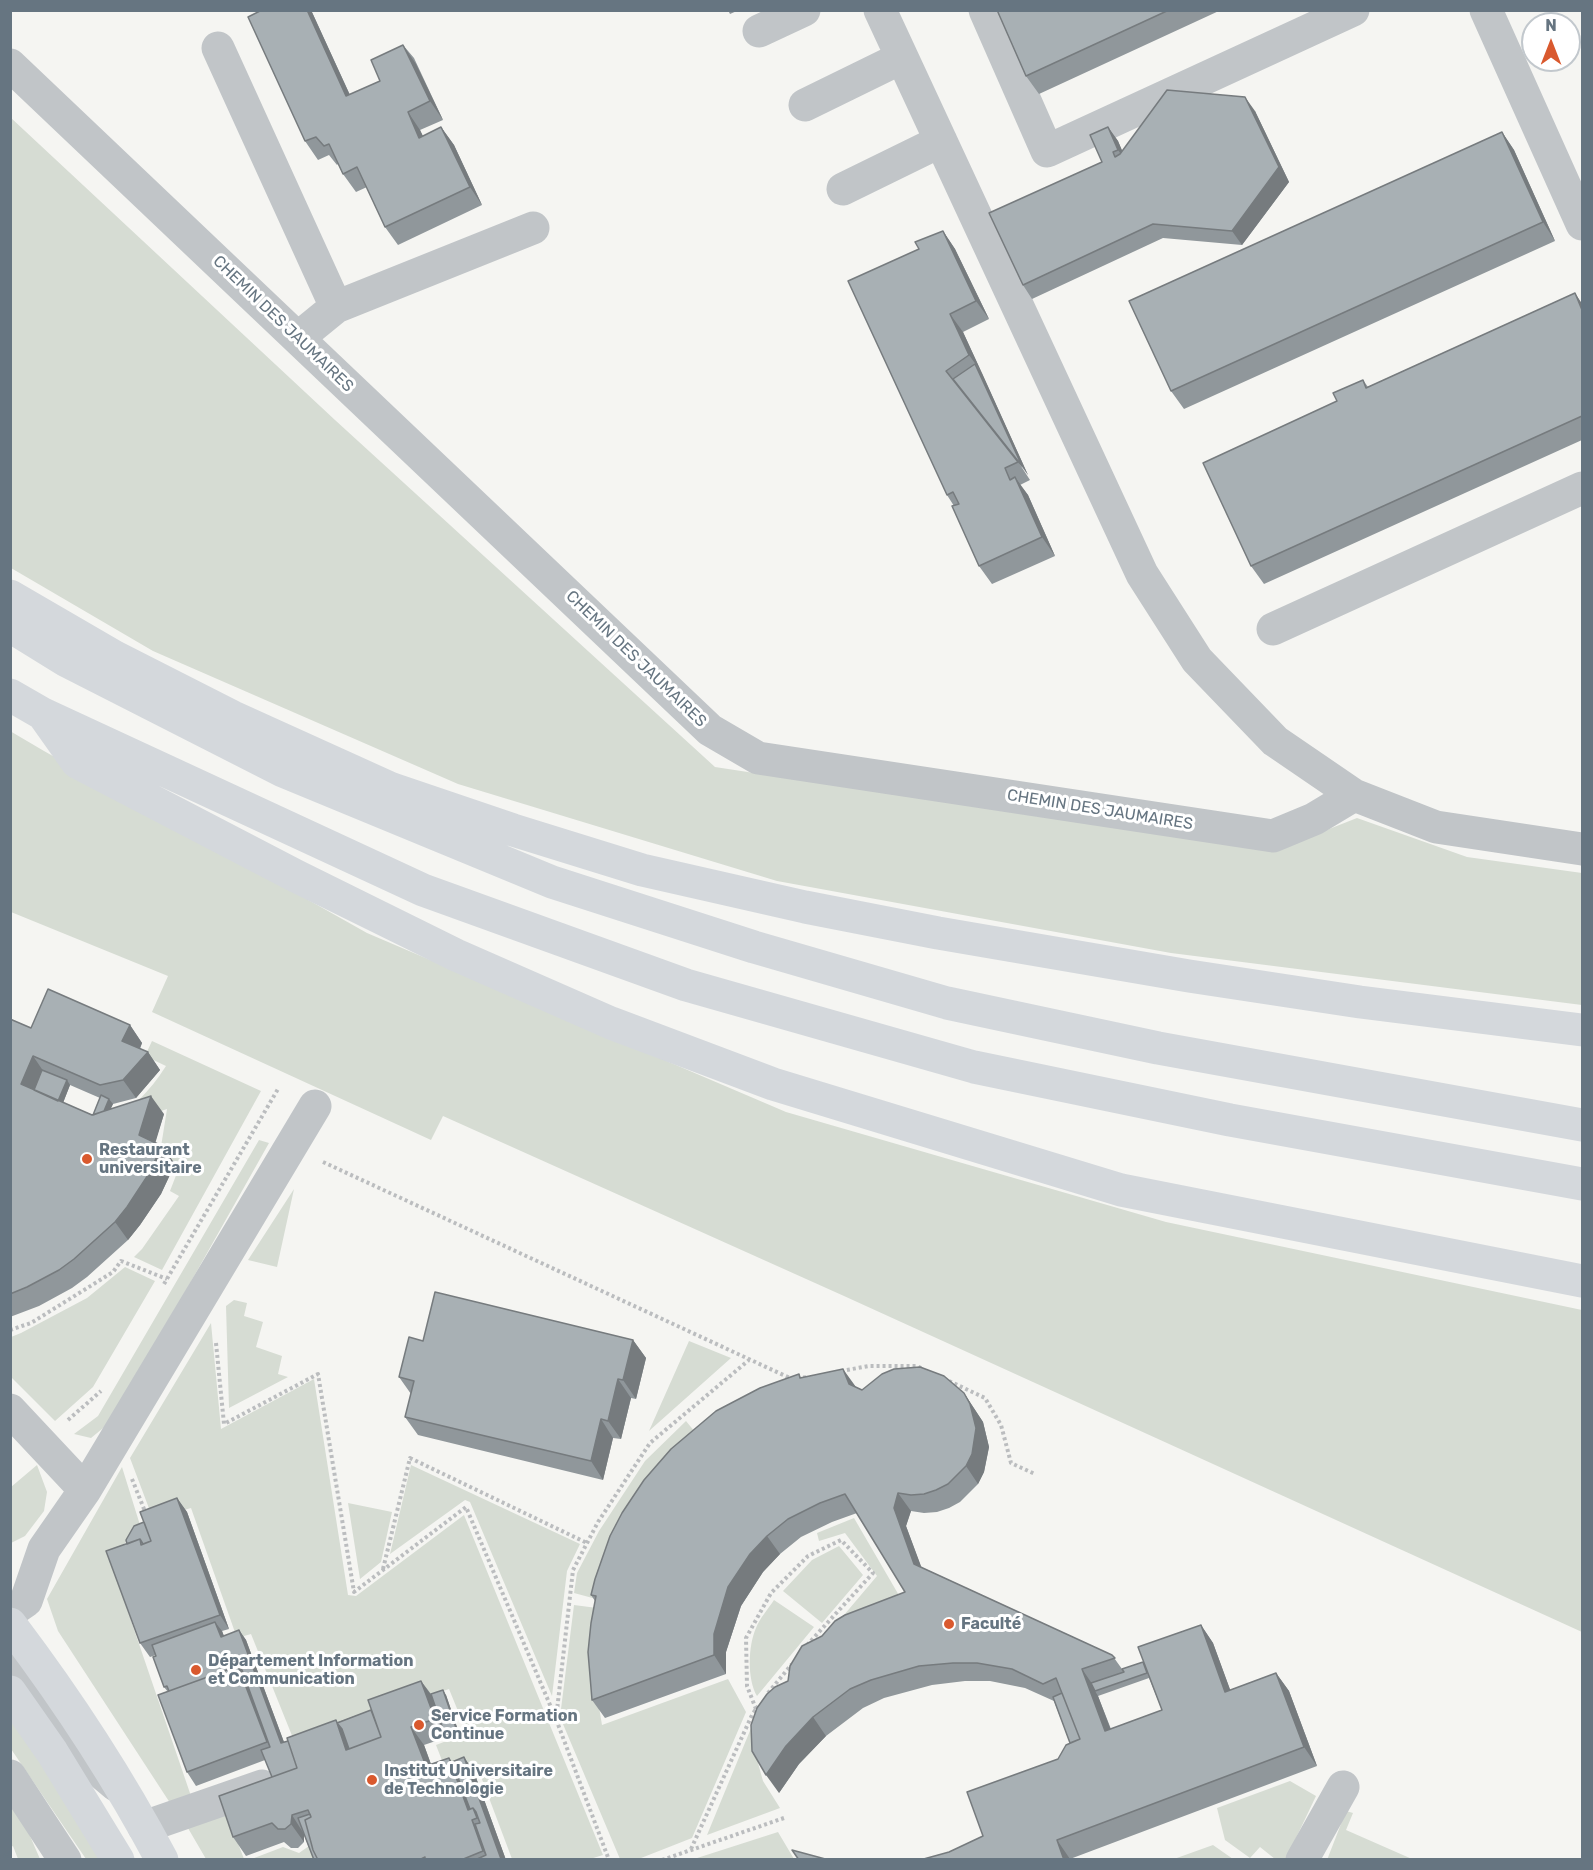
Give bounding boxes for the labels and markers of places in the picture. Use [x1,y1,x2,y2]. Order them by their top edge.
place label: Restaurant universitaire [99,1140,202,1178]
marker: Restaurant universitaire [80,1152,94,1166]
place label: Faculté [961,1614,1021,1634]
marker: Faculté [942,1617,956,1631]
place label: Département Information et Communication [208,1651,414,1689]
marker: Département Information et Communication [189,1663,203,1677]
place label: Service Formation Continue [431,1706,578,1744]
marker: Service Formation Continue [412,1718,426,1732]
place label: Institut Universitaire de Technologie [384,1761,553,1799]
marker: Institut Universitaire de Technologie [365,1773,379,1787]

